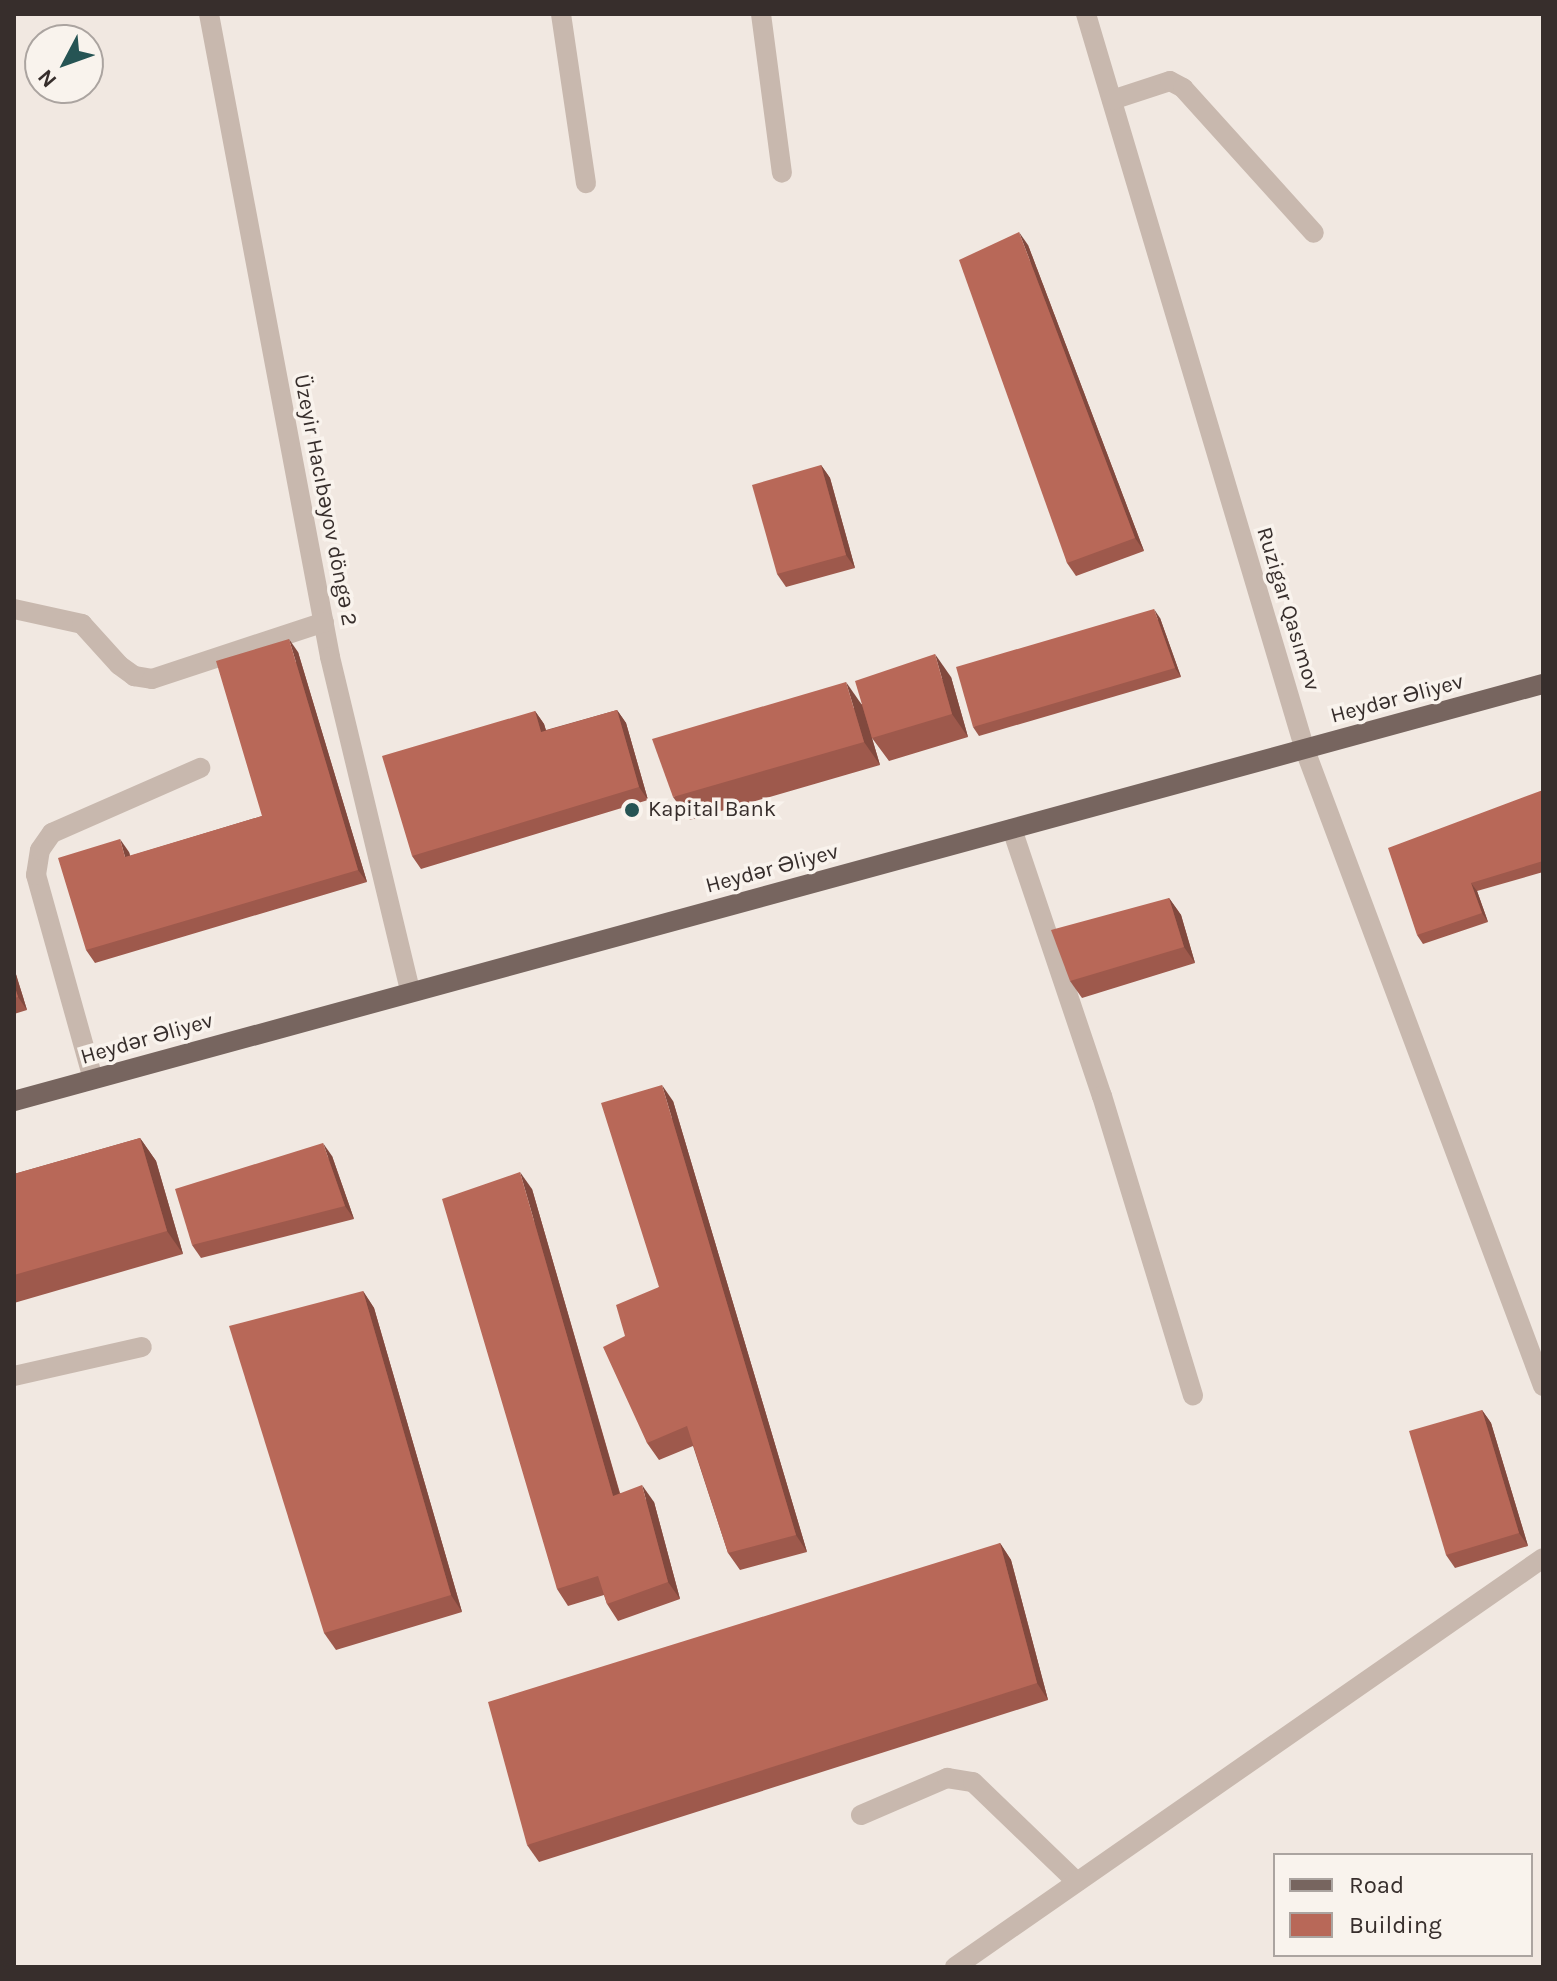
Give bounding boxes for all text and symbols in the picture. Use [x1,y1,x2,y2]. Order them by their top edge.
north arrow [24,24,104,104]
text: N [32,64,62,93]
street label: Üzeyir Hacıbəyov döngə 2 [288,372,362,628]
street label: Ruzigar Qasımov [1251,524,1325,694]
street label: Heydər Əliyev [1328,669,1466,729]
place label: Kapital Bank [648,797,776,823]
marker: Kapital Bank [623,801,641,819]
street label: Heydər Əliyev [703,839,841,899]
street label: Heydər Əliyev [78,1007,216,1071]
legend [1273,1853,1533,1957]
text: Road [1349,1871,1404,1899]
text: Building [1349,1911,1442,1939]

